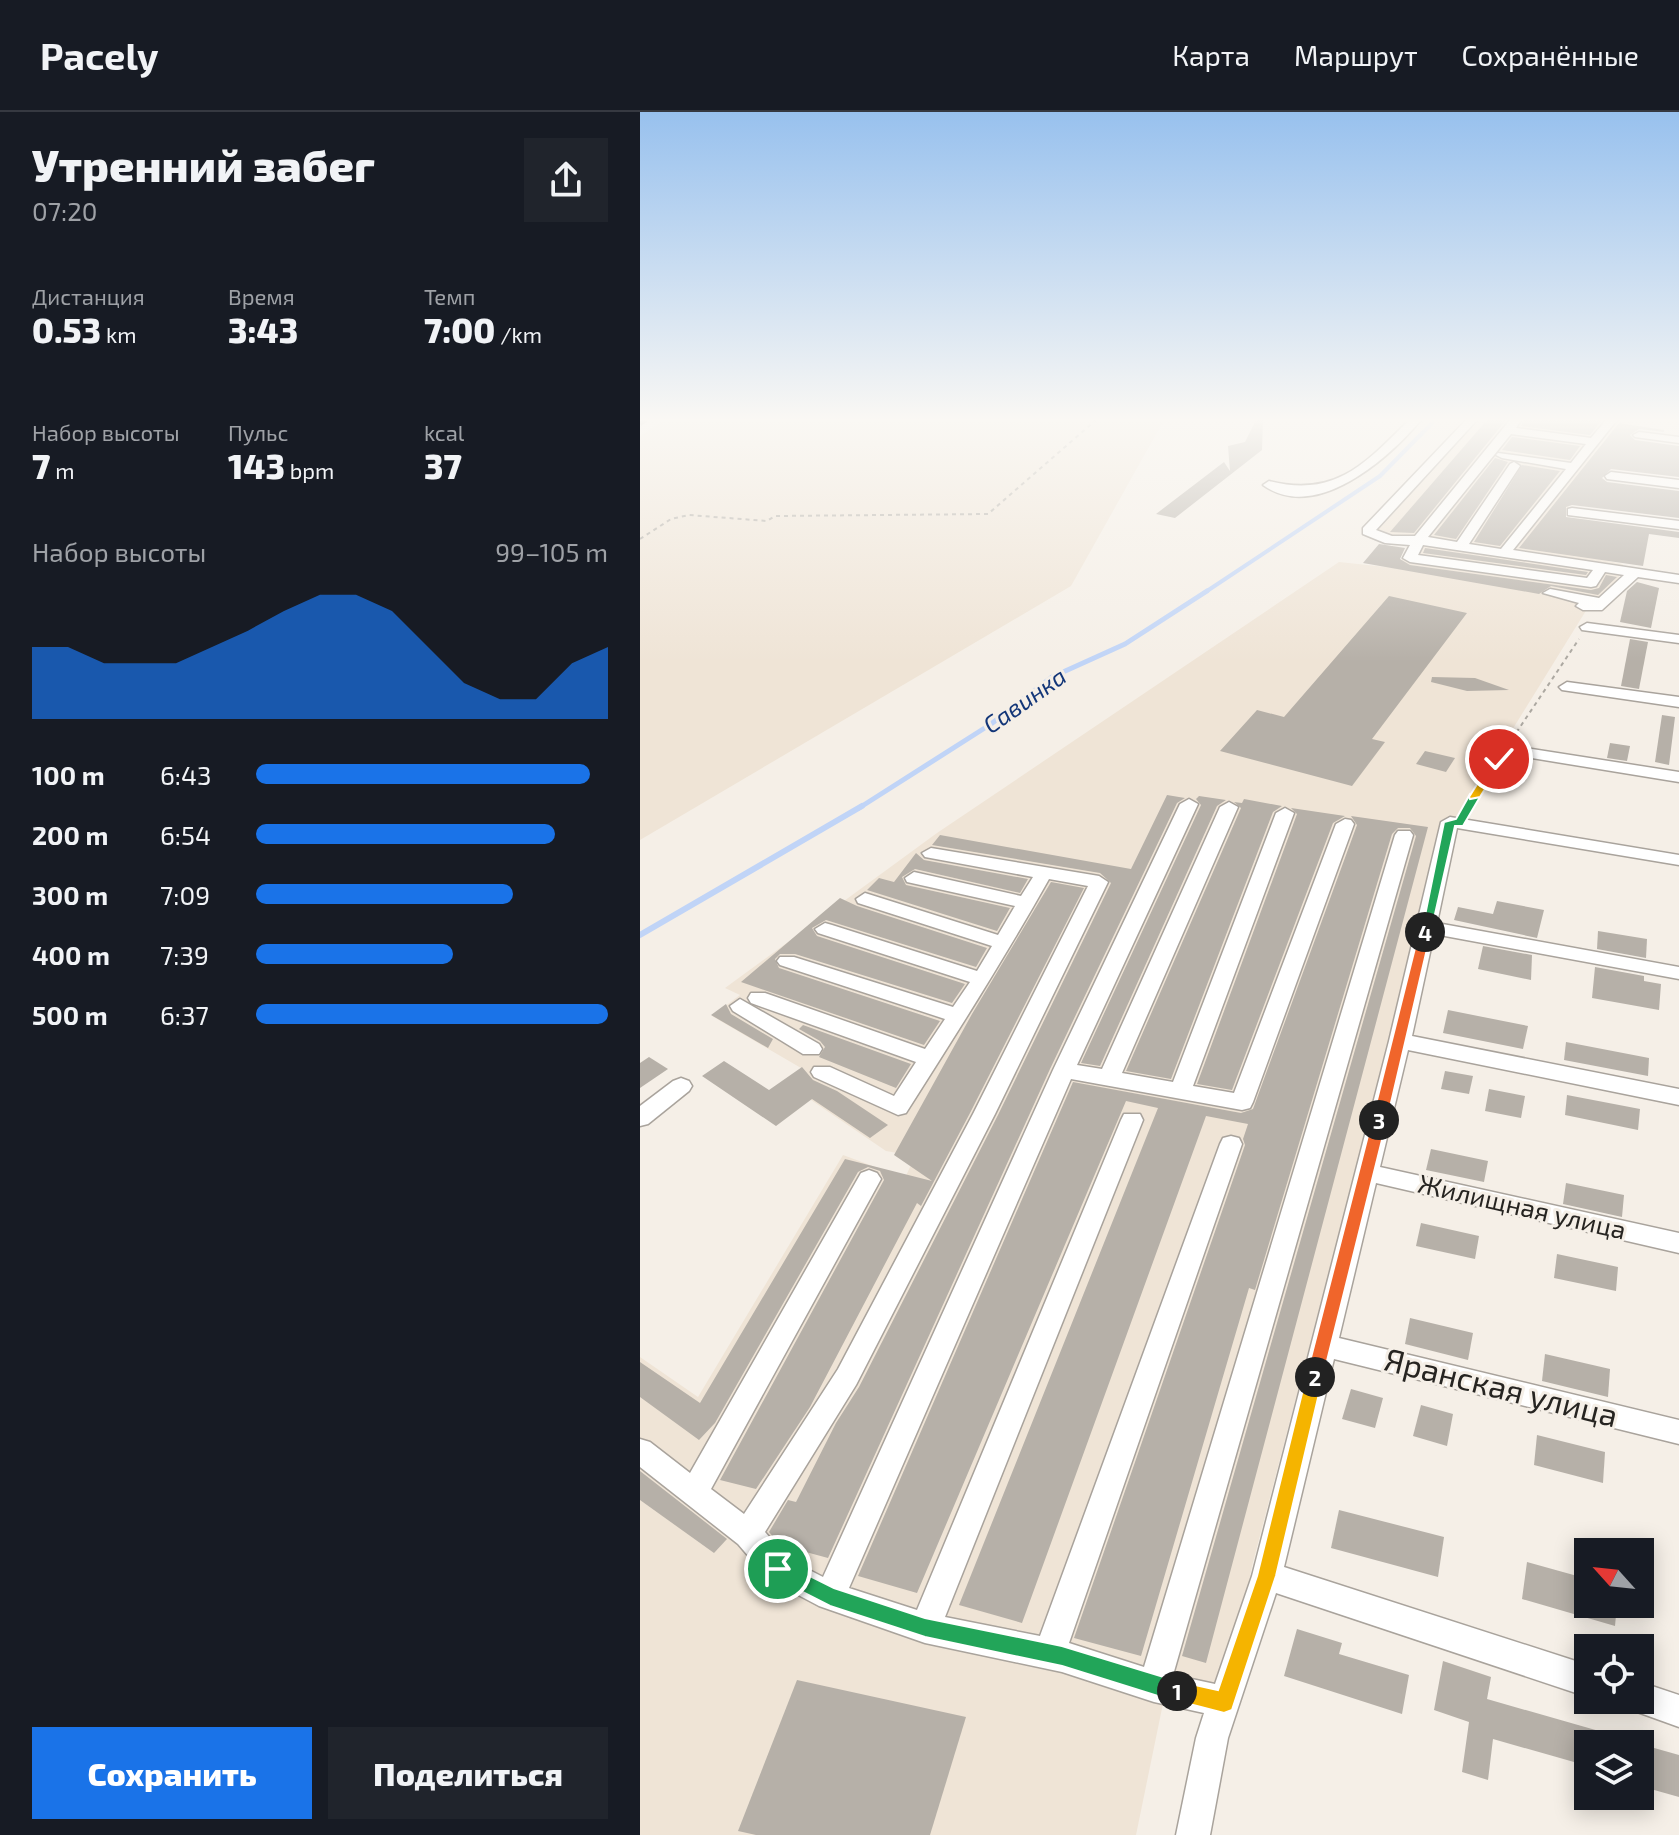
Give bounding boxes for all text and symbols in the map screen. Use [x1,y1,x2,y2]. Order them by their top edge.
text: Pacely [40,32,159,78]
text: Карта [1172,38,1250,72]
text: Маршрут [1294,38,1418,72]
text: Сохранённые [1462,38,1639,72]
text: Утренний забег [32,138,375,191]
button: share [524,138,608,222]
text: 07:20 [32,195,97,226]
text: Дистанция [32,283,145,309]
text: Время [228,283,295,309]
text: Темп [424,283,475,309]
text: 0.53 [32,309,101,350]
text: 3:43 [228,309,298,350]
text: 7:00 [424,309,495,350]
text: km [101,321,136,347]
text: /km [495,321,542,347]
text: Набор высоты [32,419,180,445]
text: Пульс [228,419,288,445]
text: kcal [424,419,464,445]
text: 7 [32,445,50,486]
text: 143 [228,445,285,486]
text: 37 [424,445,462,486]
text: m [50,457,74,483]
text: bpm [285,457,334,483]
text: Набор высоты [32,536,206,567]
text: 99–105 m [495,536,608,567]
water label: Савинка [977,661,1071,739]
pin [1465,725,1533,793]
icon: check [1477,737,1521,781]
text: 100 m [32,759,105,790]
text: 6:43 [160,759,211,790]
text: 200 m [32,819,108,850]
text: 6:54 [160,819,211,850]
text: 300 m [32,879,108,910]
text: 7:09 [160,879,210,910]
pin: 4 [1405,912,1445,952]
text: 4 [1418,919,1432,945]
text: 400 m [32,939,110,970]
text: 7:39 [160,939,209,970]
text: 500 m [32,999,108,1030]
text: 6:37 [160,999,209,1030]
pin: 3 [1359,1100,1399,1140]
text: 3 [1373,1107,1385,1133]
street label: Жилищная улица [1415,1167,1629,1246]
street label: Яранская улица [1381,1339,1622,1434]
pin: 2 [1295,1357,1335,1397]
text: 2 [1309,1364,1321,1390]
pin [744,1535,812,1603]
north arrow [1574,1538,1654,1618]
map controls [1574,1538,1654,1810]
icon: arrive [756,1547,800,1591]
button: locate [1574,1634,1654,1714]
pin: 1 [1157,1671,1197,1711]
text: 1 [1172,1678,1182,1704]
button: Сохранить [32,1727,312,1819]
button: Поделиться [328,1727,608,1819]
button: layers [1574,1730,1654,1810]

